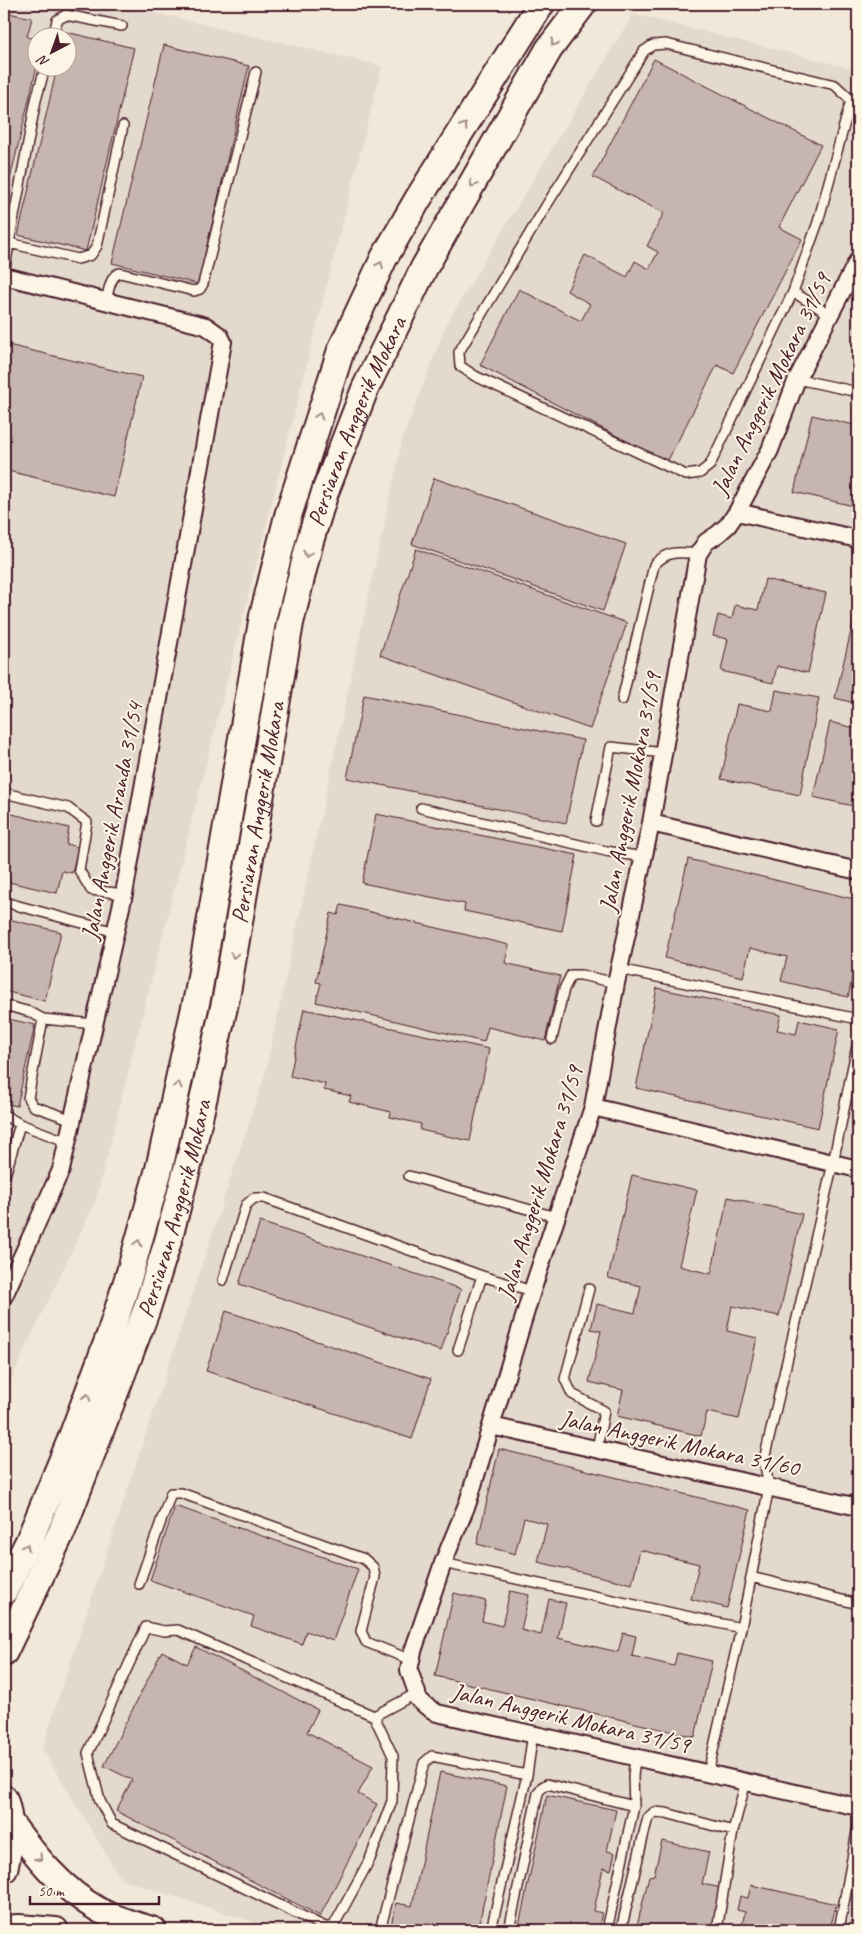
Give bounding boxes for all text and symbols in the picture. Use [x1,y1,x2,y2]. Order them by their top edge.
north arrow [28,28,78,78]
one-way arrow [551,37,560,47]
text: N [33,51,53,71]
one-way arrow [458,122,467,132]
one-way arrow [469,178,479,187]
one-way arrow [374,261,385,270]
street label: Jalan Anggerik Mokara 31/59 [704,266,839,501]
street label: Persiaran Anggerik Mokara [300,311,414,530]
one-way arrow [313,412,323,420]
one-way arrow [302,550,313,559]
street label: Jalan Anggerik Mokara 31/59 [592,667,668,915]
street label: Jalan Anggerik Aranda 31/54 [74,697,150,943]
street label: Persiaran Anggerik Mokara [224,698,292,926]
one-way arrow [229,951,239,959]
street label: Jalan Anggerik Mokara 31/59 [490,1060,591,1305]
one-way arrow [172,1081,182,1090]
street label: Persiaran Anggerik Mokara [130,1096,218,1322]
one-way arrow [132,1238,143,1247]
one-way arrow [81,1393,91,1402]
street label: Jalan Anggerik Mokara 31/60 [557,1403,804,1483]
one-way arrow [20,1544,30,1553]
street label: Jalan Anggerik Mokara 31/59 [448,1676,695,1760]
one-way arrow [33,1853,42,1862]
scale bar [30,1874,159,1906]
text: 50 m [38,1882,65,1901]

